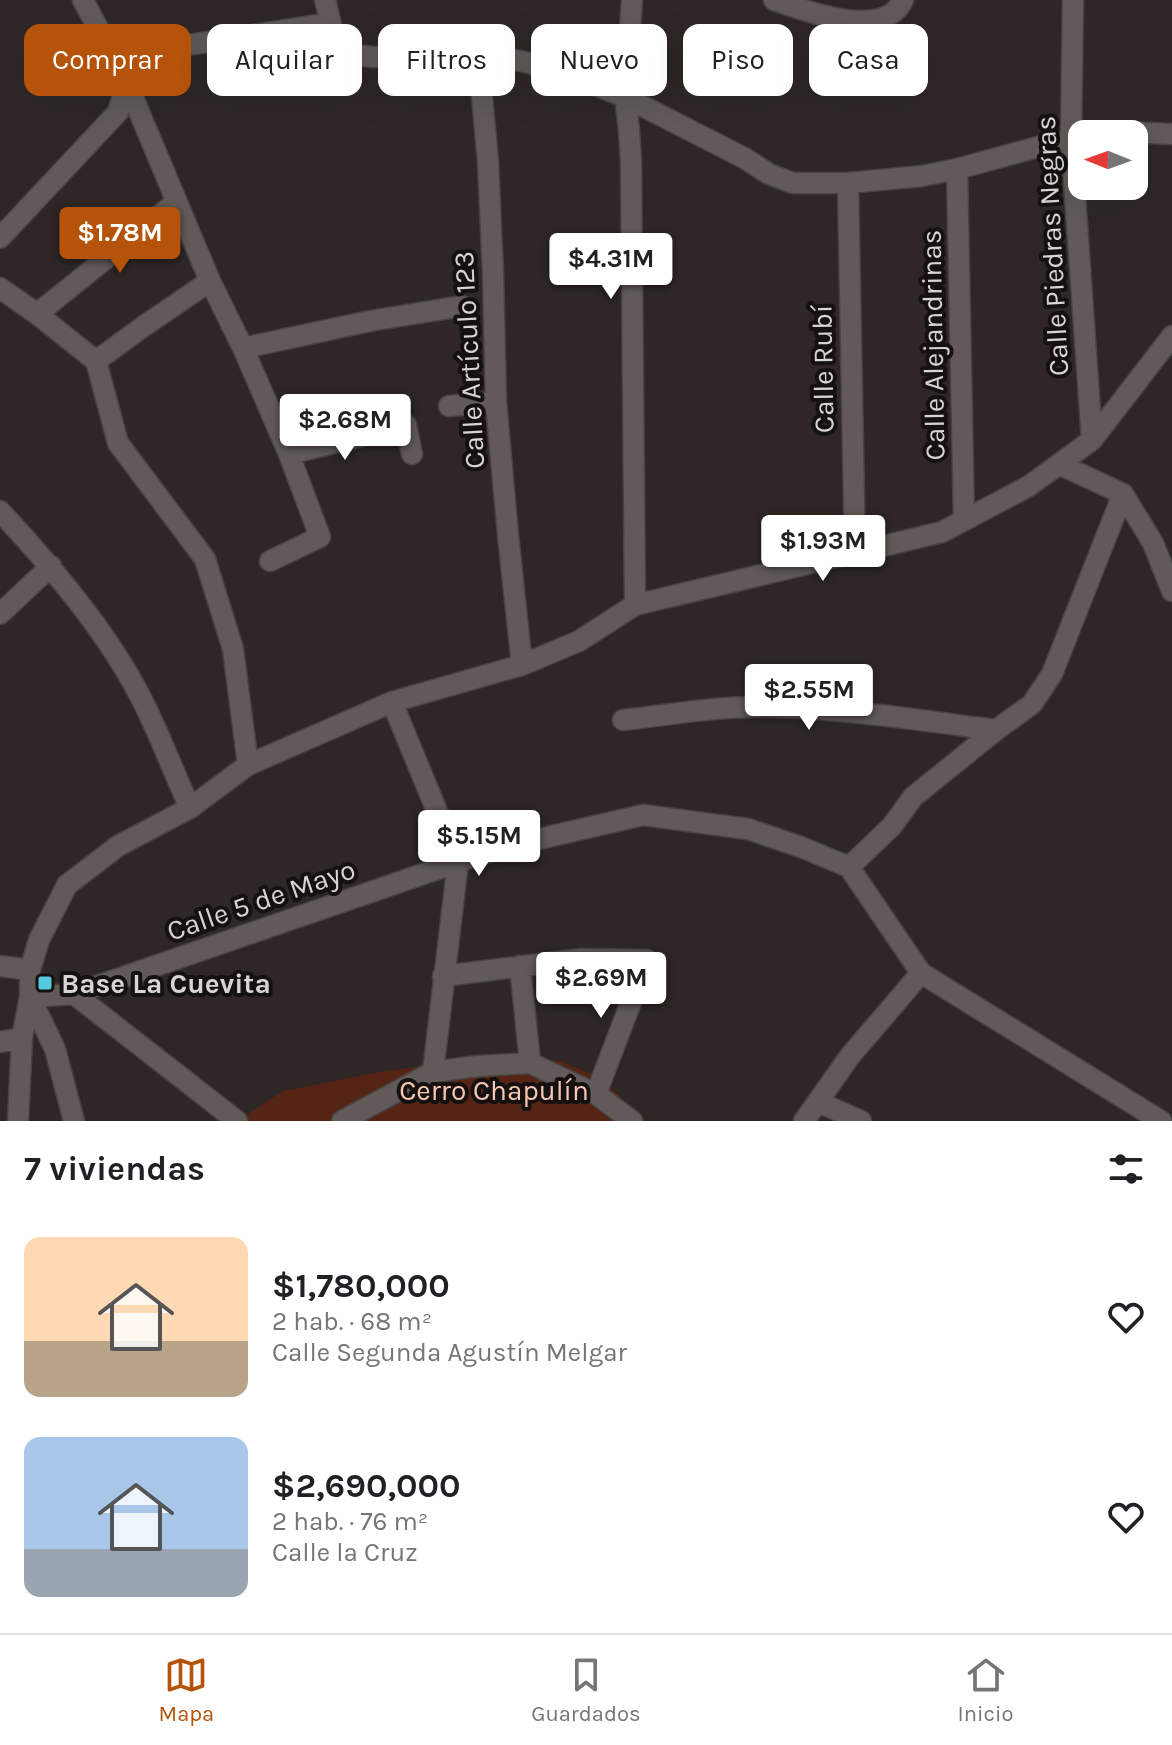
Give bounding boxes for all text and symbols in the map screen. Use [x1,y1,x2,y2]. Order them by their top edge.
chip: Comprar [24,24,191,96]
chip: Alquilar [207,24,362,96]
chip: Filtros [378,24,515,96]
chip: Nuevo [531,24,667,96]
chip: Piso [683,24,793,96]
chip: Casa [809,24,928,96]
street label: Calle Piedras Negras [1029,115,1075,377]
north arrow [1068,120,1148,200]
map controls [1068,120,1148,200]
pin: $1.78M [55,207,185,275]
text: $1.78M [77,217,163,248]
street label: Calle Alejandrinas [914,229,952,461]
pin: $4.31M [546,233,676,301]
text: $4.31M [567,243,655,274]
street label: Calle Artículo 123 [447,250,491,470]
street label: Calle Rubí [805,304,841,433]
pin: $2.68M [280,394,410,462]
text: $2.68M [298,404,392,435]
pin: $1.93M [758,515,888,583]
text: $1.93M [779,525,867,556]
pin: $2.55M [744,664,874,732]
text: $2.55M [763,674,855,705]
pin: $5.15M [414,810,544,878]
text: $5.15M [436,820,522,851]
street label: Calle 5 de Mayo [163,852,359,948]
pin: $2.69M [536,952,666,1020]
text: $2.69M [554,962,648,993]
place label: Base La Cuevita [61,967,271,1000]
marker: Base La Cuevita [36,974,54,992]
park label: Cerro Chapulín [399,1074,589,1107]
icon: filters [1104,1147,1148,1191]
text: 7 viviendas [24,1149,205,1189]
text: $1,780,000 [272,1266,450,1306]
icon: home [88,1269,184,1365]
icon: heart [1104,1295,1148,1339]
text: 2 hab. · 68 m² [272,1306,432,1337]
text: Calle Segunda Agustín Melgar [272,1337,627,1368]
text: $2,690,000 [272,1466,461,1506]
icon: home [88,1469,184,1565]
icon: heart [1104,1495,1148,1539]
text: 2 hab. · 76 m² [272,1506,428,1537]
text: Calle la Cruz [272,1537,418,1568]
tab: Mapa [159,1653,214,1727]
tab: Guardados [531,1653,641,1727]
tab: Inicio [958,1653,1013,1727]

